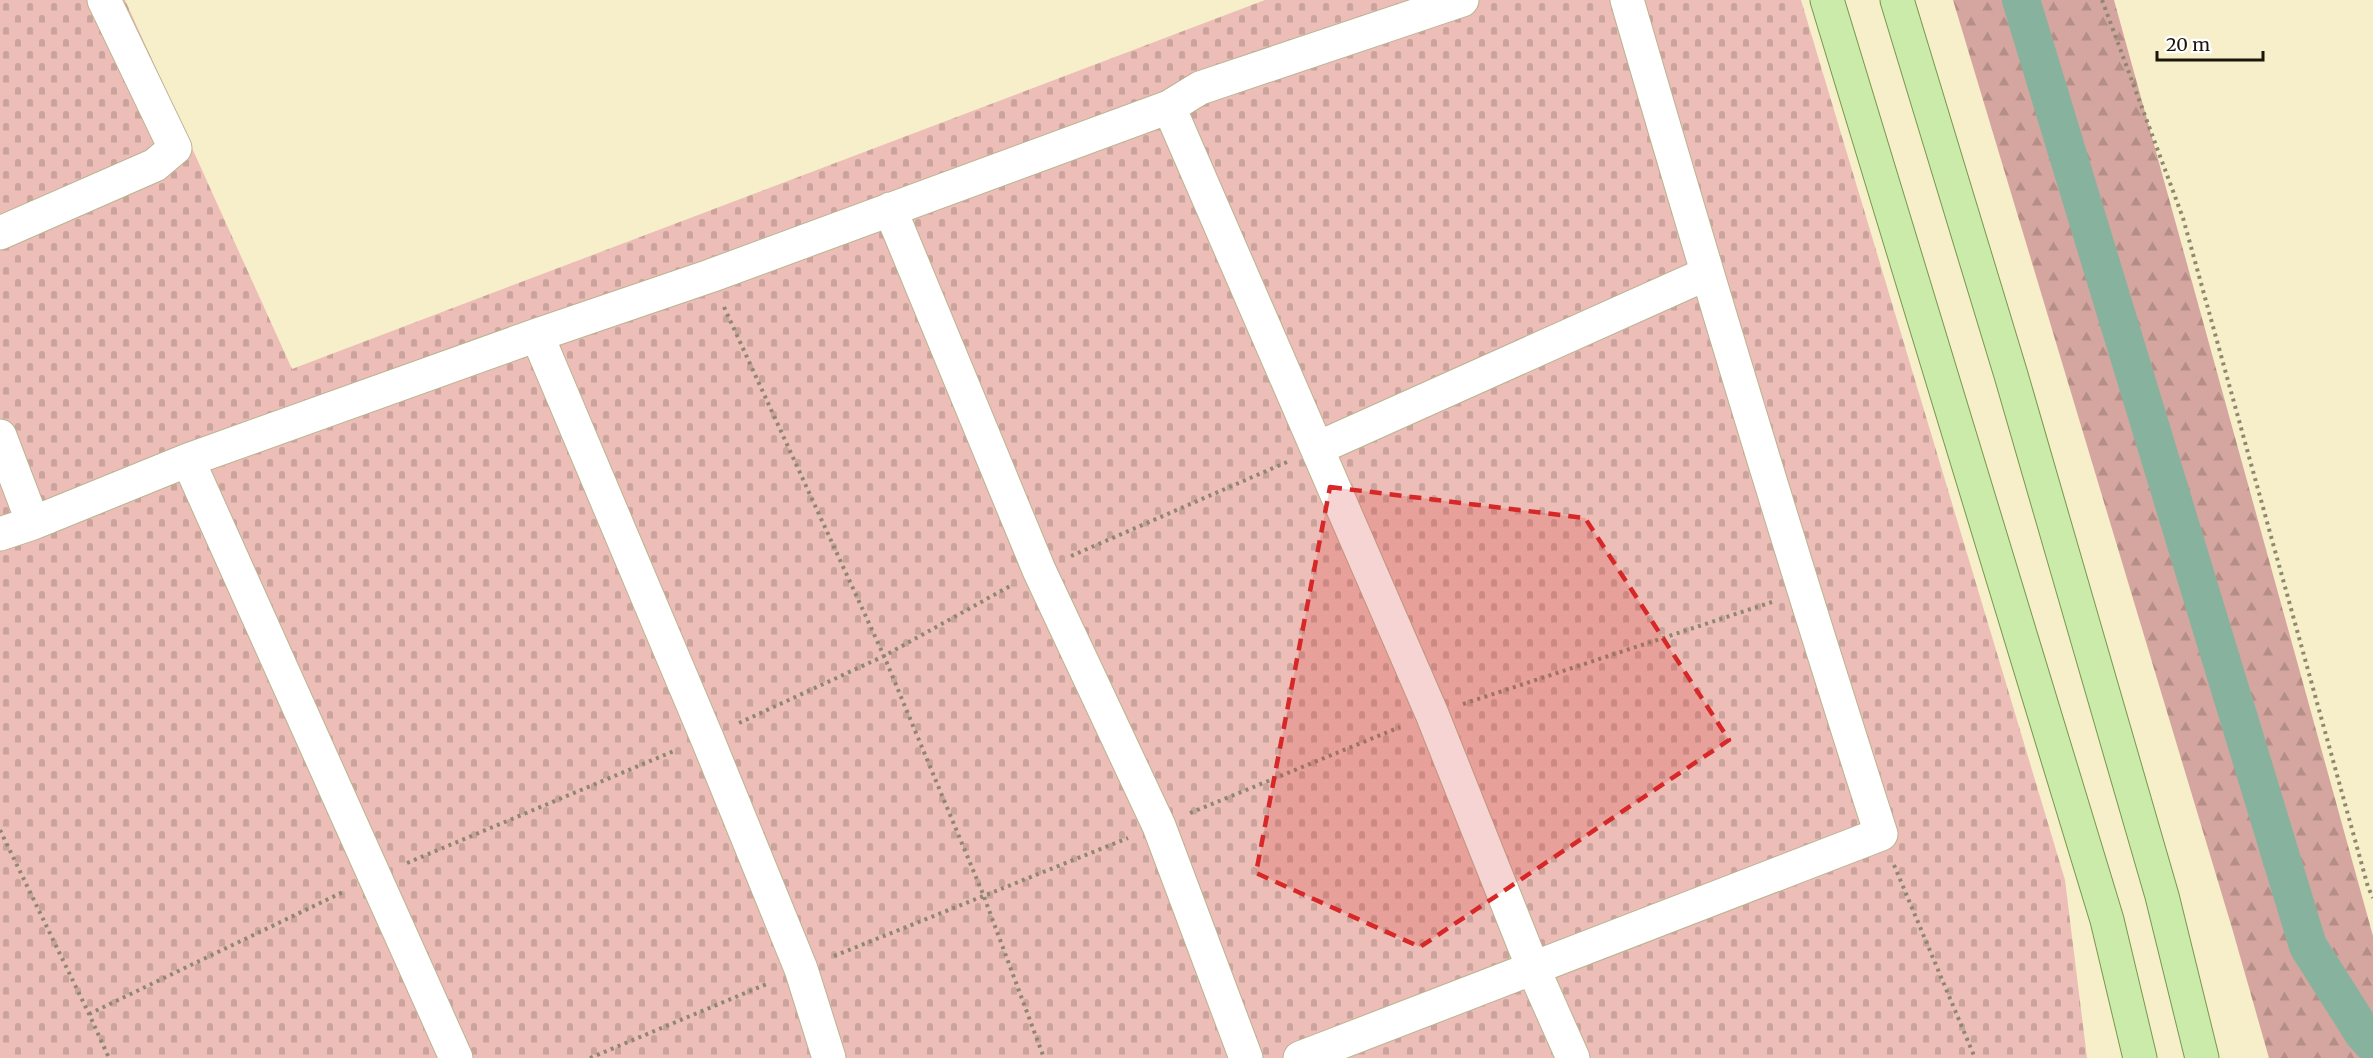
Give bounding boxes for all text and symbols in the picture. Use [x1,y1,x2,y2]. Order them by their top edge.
scale bar [2157,24,2264,62]
text: 20 m [2166,33,2210,56]

